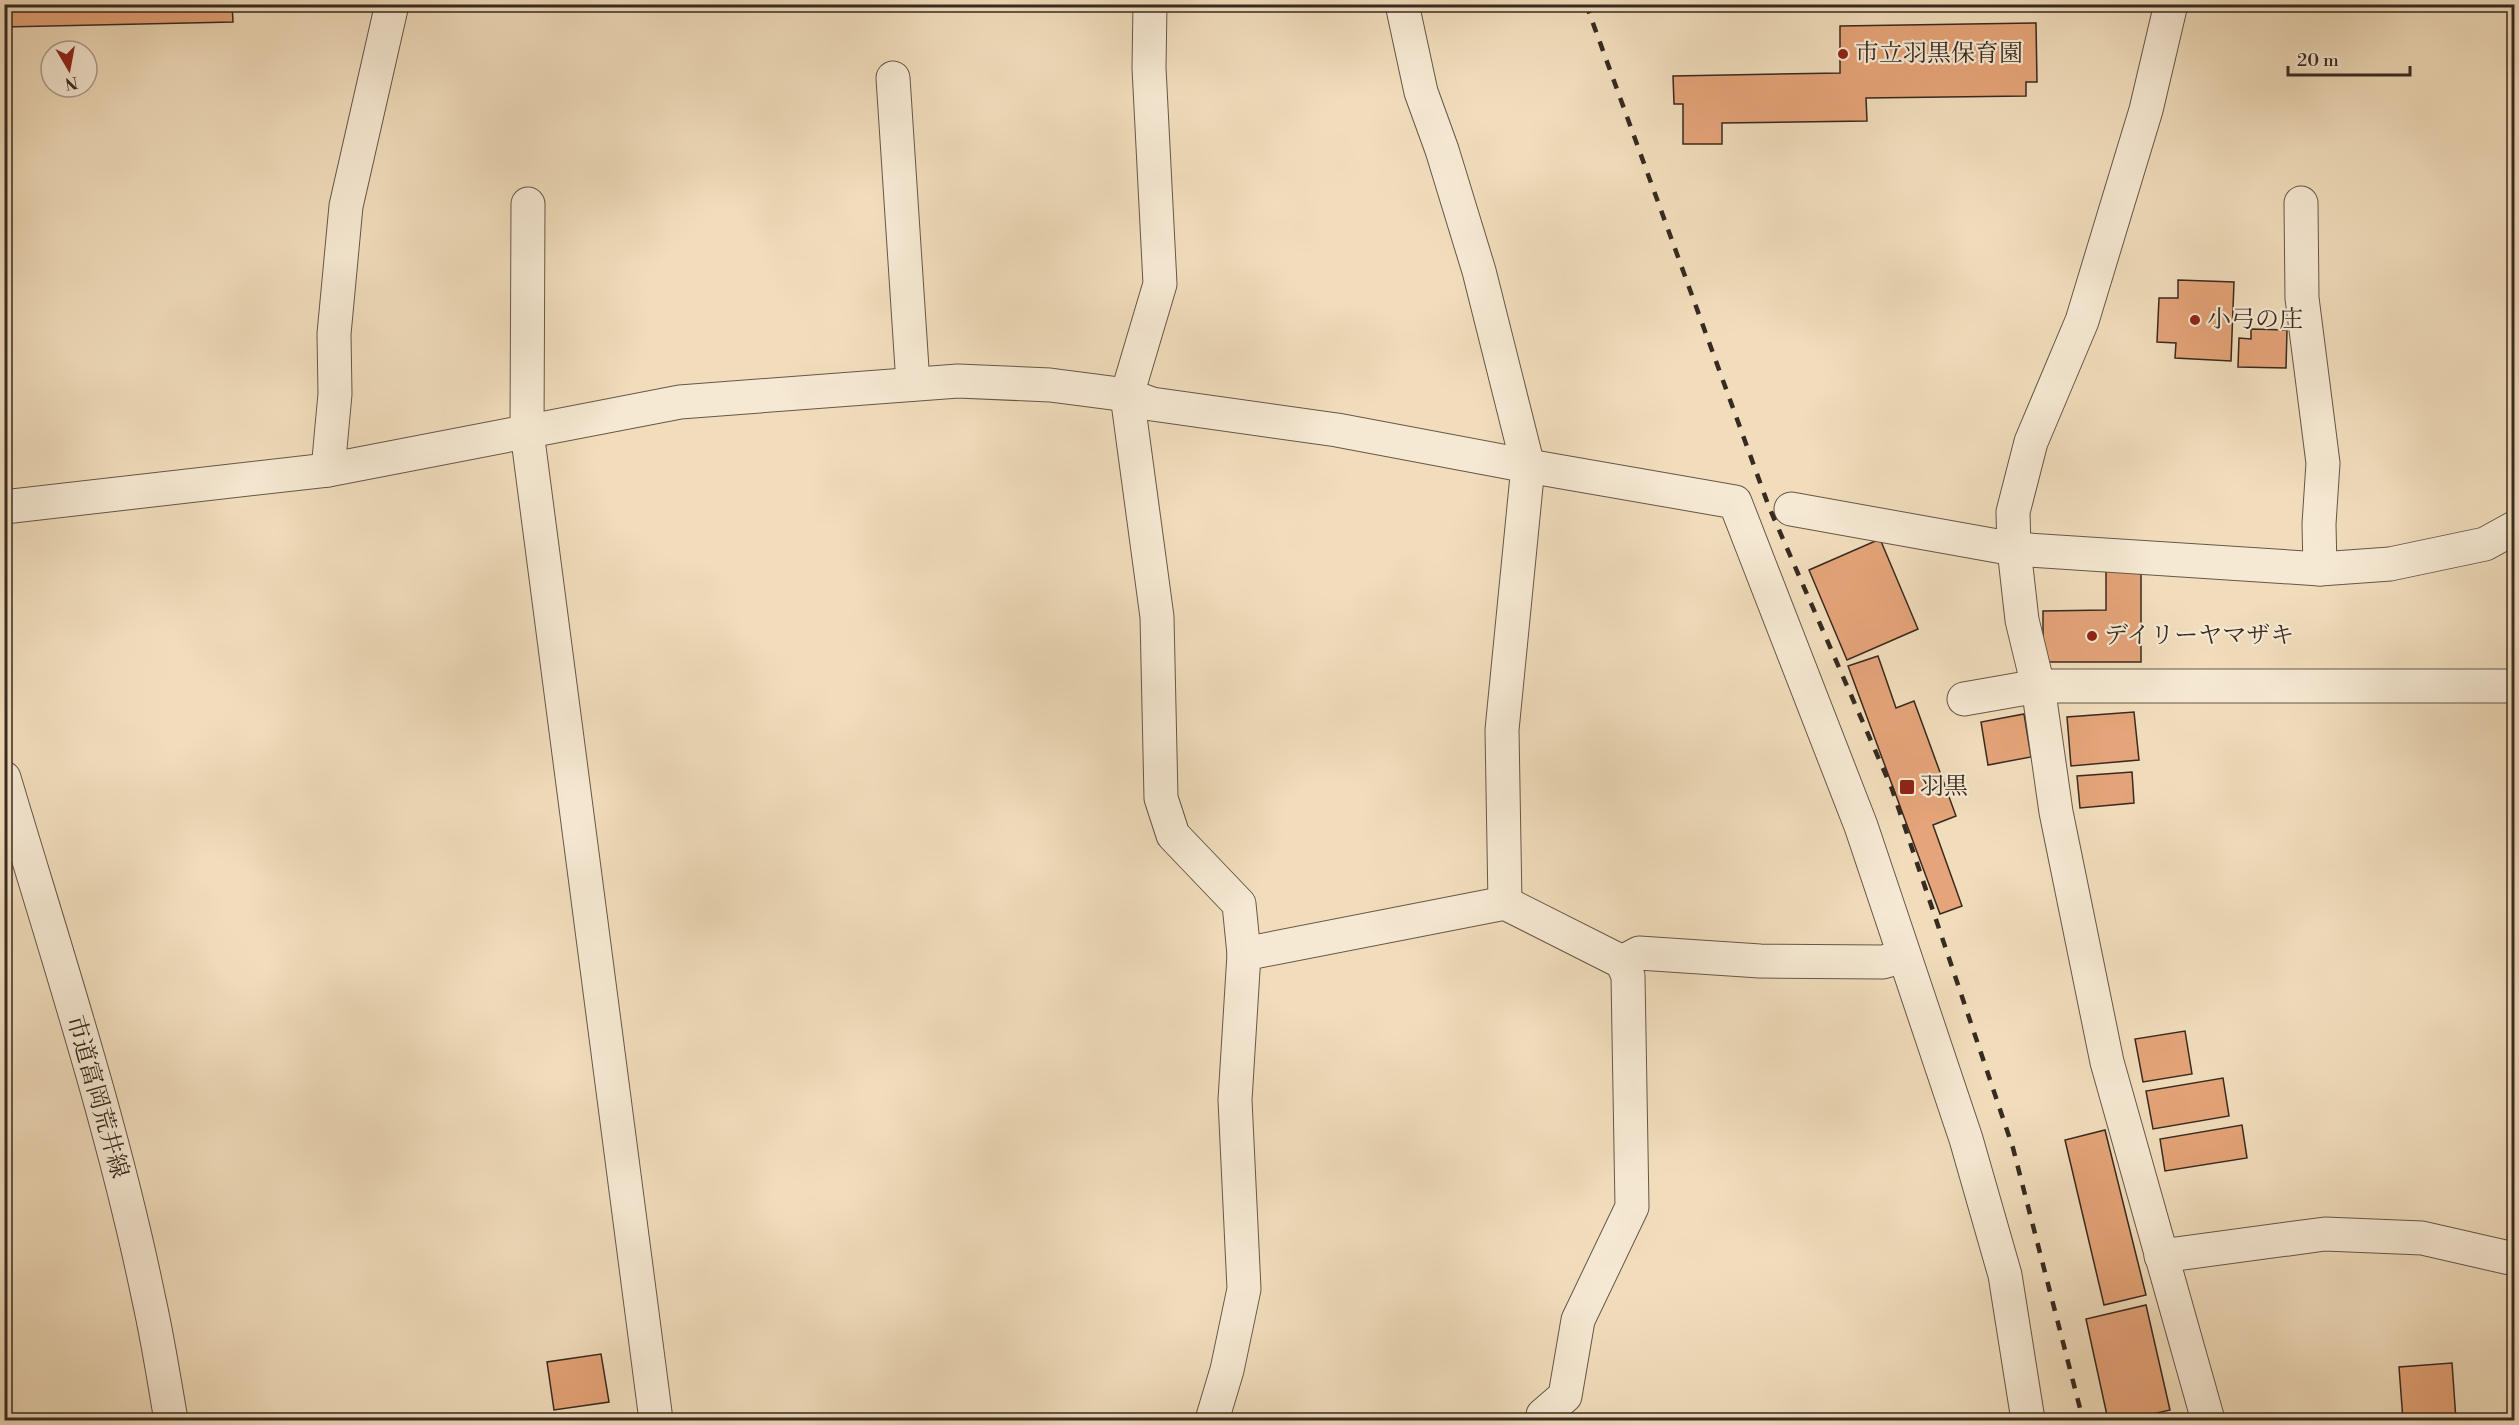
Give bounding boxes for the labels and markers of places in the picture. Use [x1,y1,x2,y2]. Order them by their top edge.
place label: 市立羽黒保育園 [1855,39,2023,69]
marker: 市立羽黒保育園 [1836,47,1850,61]
place label: 小弓の庄 [2207,305,2303,335]
marker: 小弓の庄 [2188,313,2202,327]
place label: デイリーヤマザキ [2104,621,2294,651]
marker: デイリーヤマザキ [2085,629,2099,643]
place label: 羽黒 [1920,772,1968,802]
marker: 羽黒 [1898,778,1916,796]

